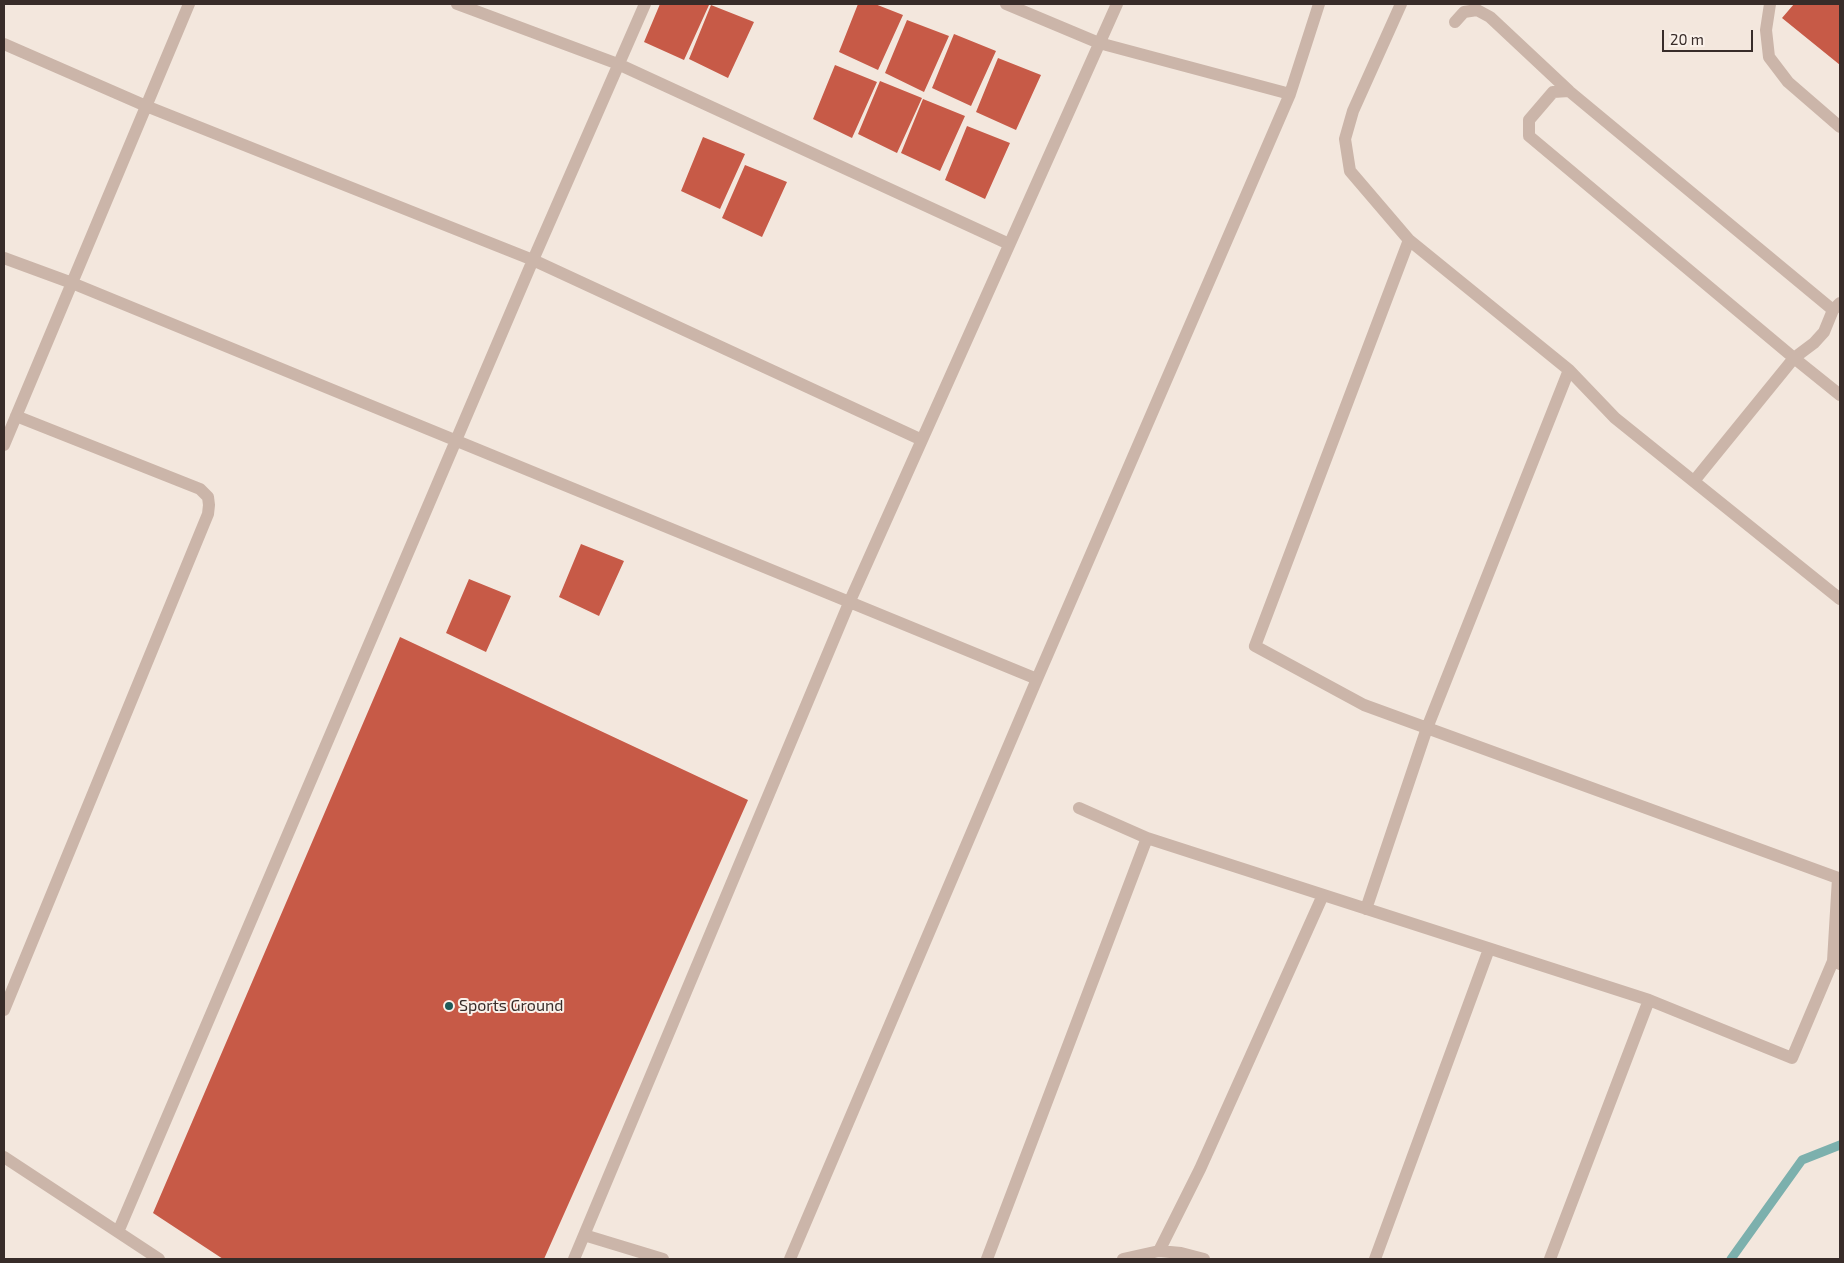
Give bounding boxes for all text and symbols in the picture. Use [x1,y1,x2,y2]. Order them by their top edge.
scale bar [1664,20,1755,52]
text: 20 m [1670,30,1704,48]
place label: Sports Ground [459,996,563,1016]
marker: Sports Ground [443,1000,455,1012]

